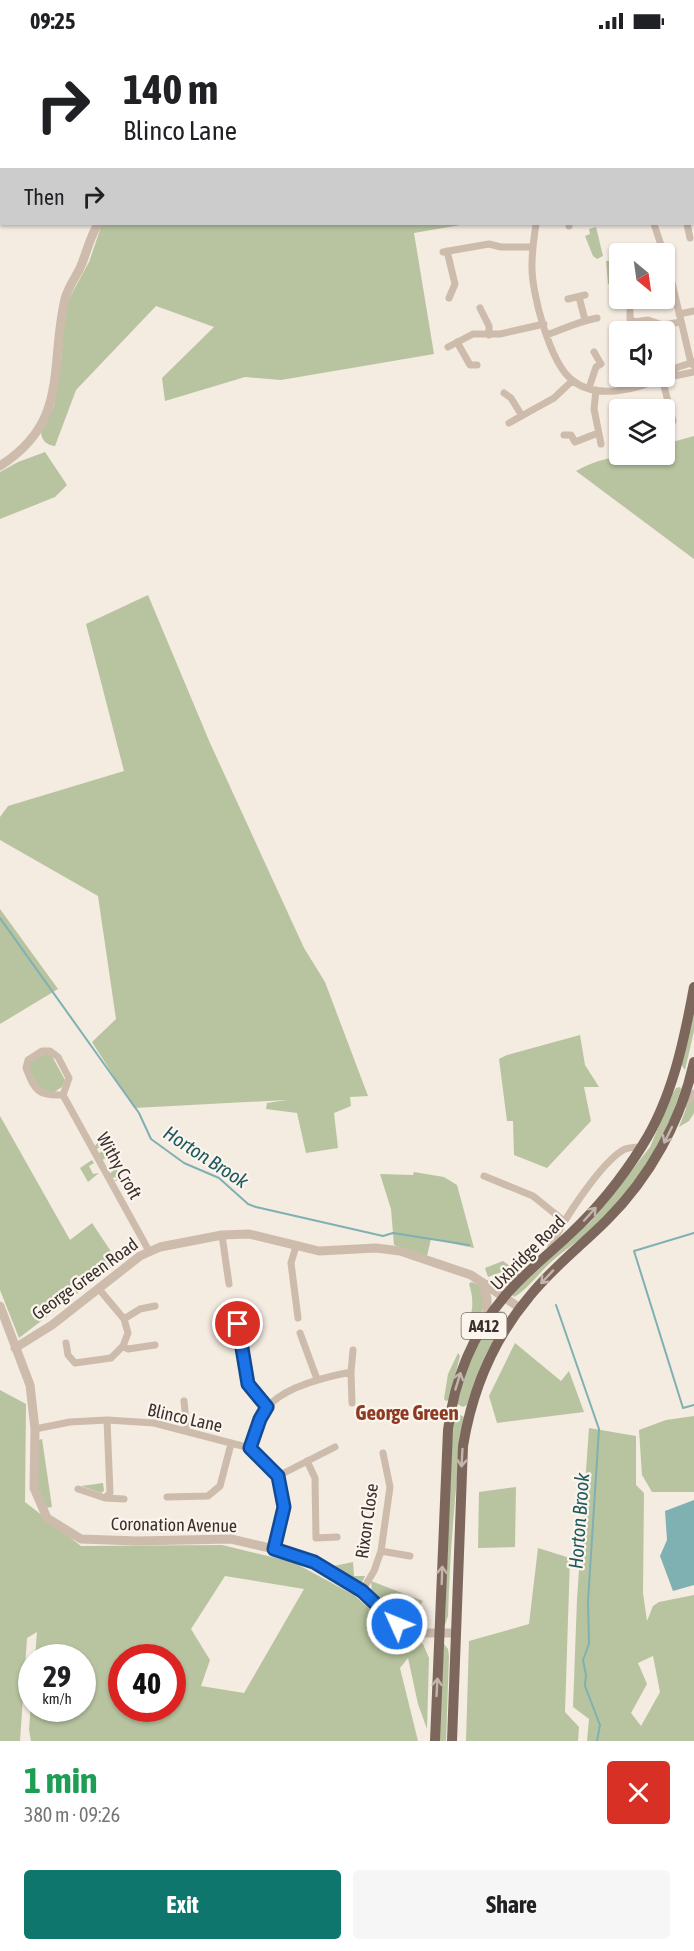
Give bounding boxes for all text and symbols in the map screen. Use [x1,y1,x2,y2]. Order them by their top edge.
text: 09:25 [30,8,75,34]
text: 140 m [123,65,218,113]
icon: right [24,66,102,144]
text: Blinco Lane [123,115,237,146]
icon: right [77,180,110,213]
text: Then [24,184,65,210]
north arrow [609,243,675,309]
map controls [609,243,675,465]
button: sound [609,321,675,387]
button: layers [609,399,675,465]
water label: Horton Brook [160,1121,253,1193]
one-way arrow [662,1126,674,1144]
street label: Withy Croft [93,1129,146,1203]
one-way arrow [583,1207,597,1222]
street label: Uxbridge Road [486,1211,569,1294]
street label: George Green Road [28,1233,142,1324]
one-way arrow [540,1269,554,1284]
pin [212,1298,263,1349]
icon: arrive [221,1307,254,1340]
road number: A412 [462,1313,506,1339]
one-way arrow [453,1372,464,1391]
street label: Blinco Lane [146,1399,225,1436]
district label: George Green [355,1400,459,1424]
one-way arrow [457,1448,468,1468]
water label: Horton Brook [564,1472,593,1570]
street label: Rixon Close [351,1482,382,1560]
street label: Coronation Avenue [111,1513,237,1536]
one-way arrow [436,1565,448,1585]
position arrow [365,1592,429,1656]
speed limit sign: 40 [108,1644,186,1722]
text: 29 [43,1659,71,1693]
one-way arrow [432,1678,443,1698]
text: km/h [42,1690,72,1707]
text: 1 min [24,1759,98,1801]
button: close [607,1761,670,1824]
text: 380 m · 09:26 [24,1803,120,1826]
button: Exit [24,1870,341,1939]
button: Share [353,1870,670,1939]

